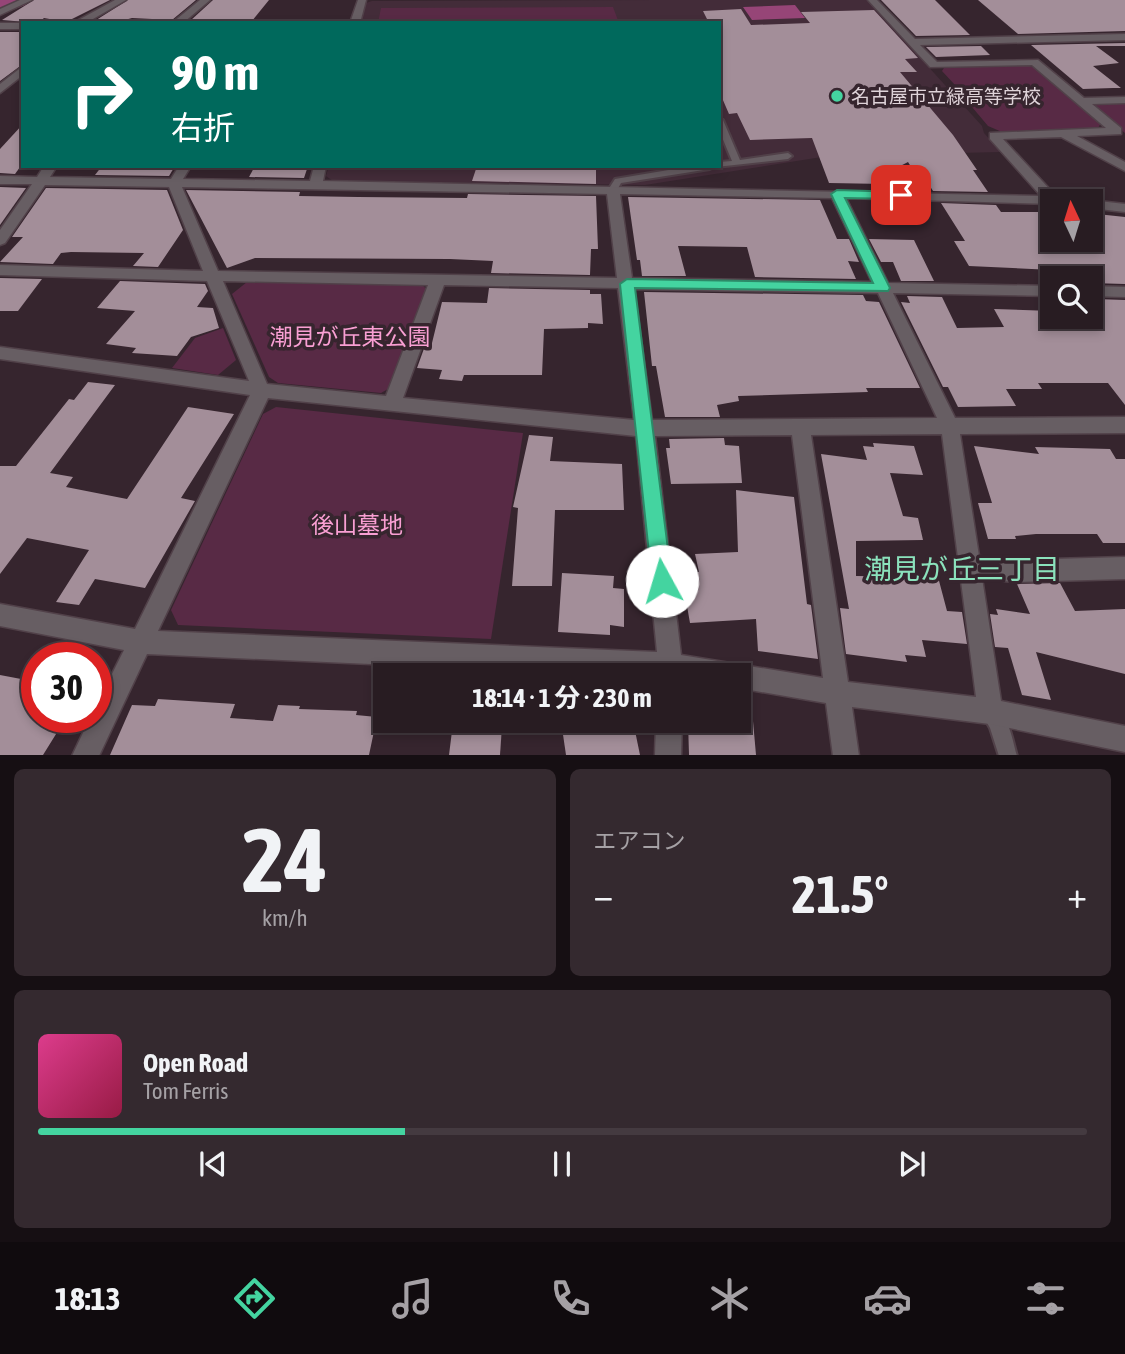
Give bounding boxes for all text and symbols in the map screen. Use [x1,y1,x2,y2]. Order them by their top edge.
text: 90 m [171,44,259,100]
icon: right [56,49,147,140]
place label: 名古屋市立緑高等学校 [851,85,1041,107]
marker: 名古屋市立緑高等学校 [829,88,845,104]
text: 右折 [171,109,235,146]
pin [871,165,931,225]
icon: arrive [882,176,920,214]
north arrow [1040,189,1102,252]
map controls [1040,189,1103,329]
button: search [1040,266,1103,329]
park label: 潮見が丘東公園 [270,324,431,350]
park label: 後山墓地 [311,512,403,538]
position arrow [625,544,699,618]
district label: 潮見が丘三丁目 [864,553,1060,585]
speed limit sign: 30 [21,642,112,733]
text: 18:14 · 1 分 · 230 m [472,683,652,713]
text: 24 [242,807,328,911]
text: エアコン [594,828,686,854]
text: 21.5° [792,864,889,924]
text: − [594,873,613,916]
text: + [1067,873,1087,916]
text: km/h [262,905,308,931]
text: Open Road [143,1048,248,1078]
text: Tom Ferris [143,1078,228,1104]
icon: previous [194,1145,232,1183]
icon: pause [543,1145,581,1183]
icon: next [893,1145,931,1183]
icon: directions [230,1274,279,1323]
icon: music [388,1274,437,1323]
icon: phone [546,1274,595,1323]
icon: climate [705,1274,754,1323]
icon: car [863,1274,912,1323]
icon: filters [1021,1274,1070,1323]
text: 18:13 [55,1280,121,1317]

